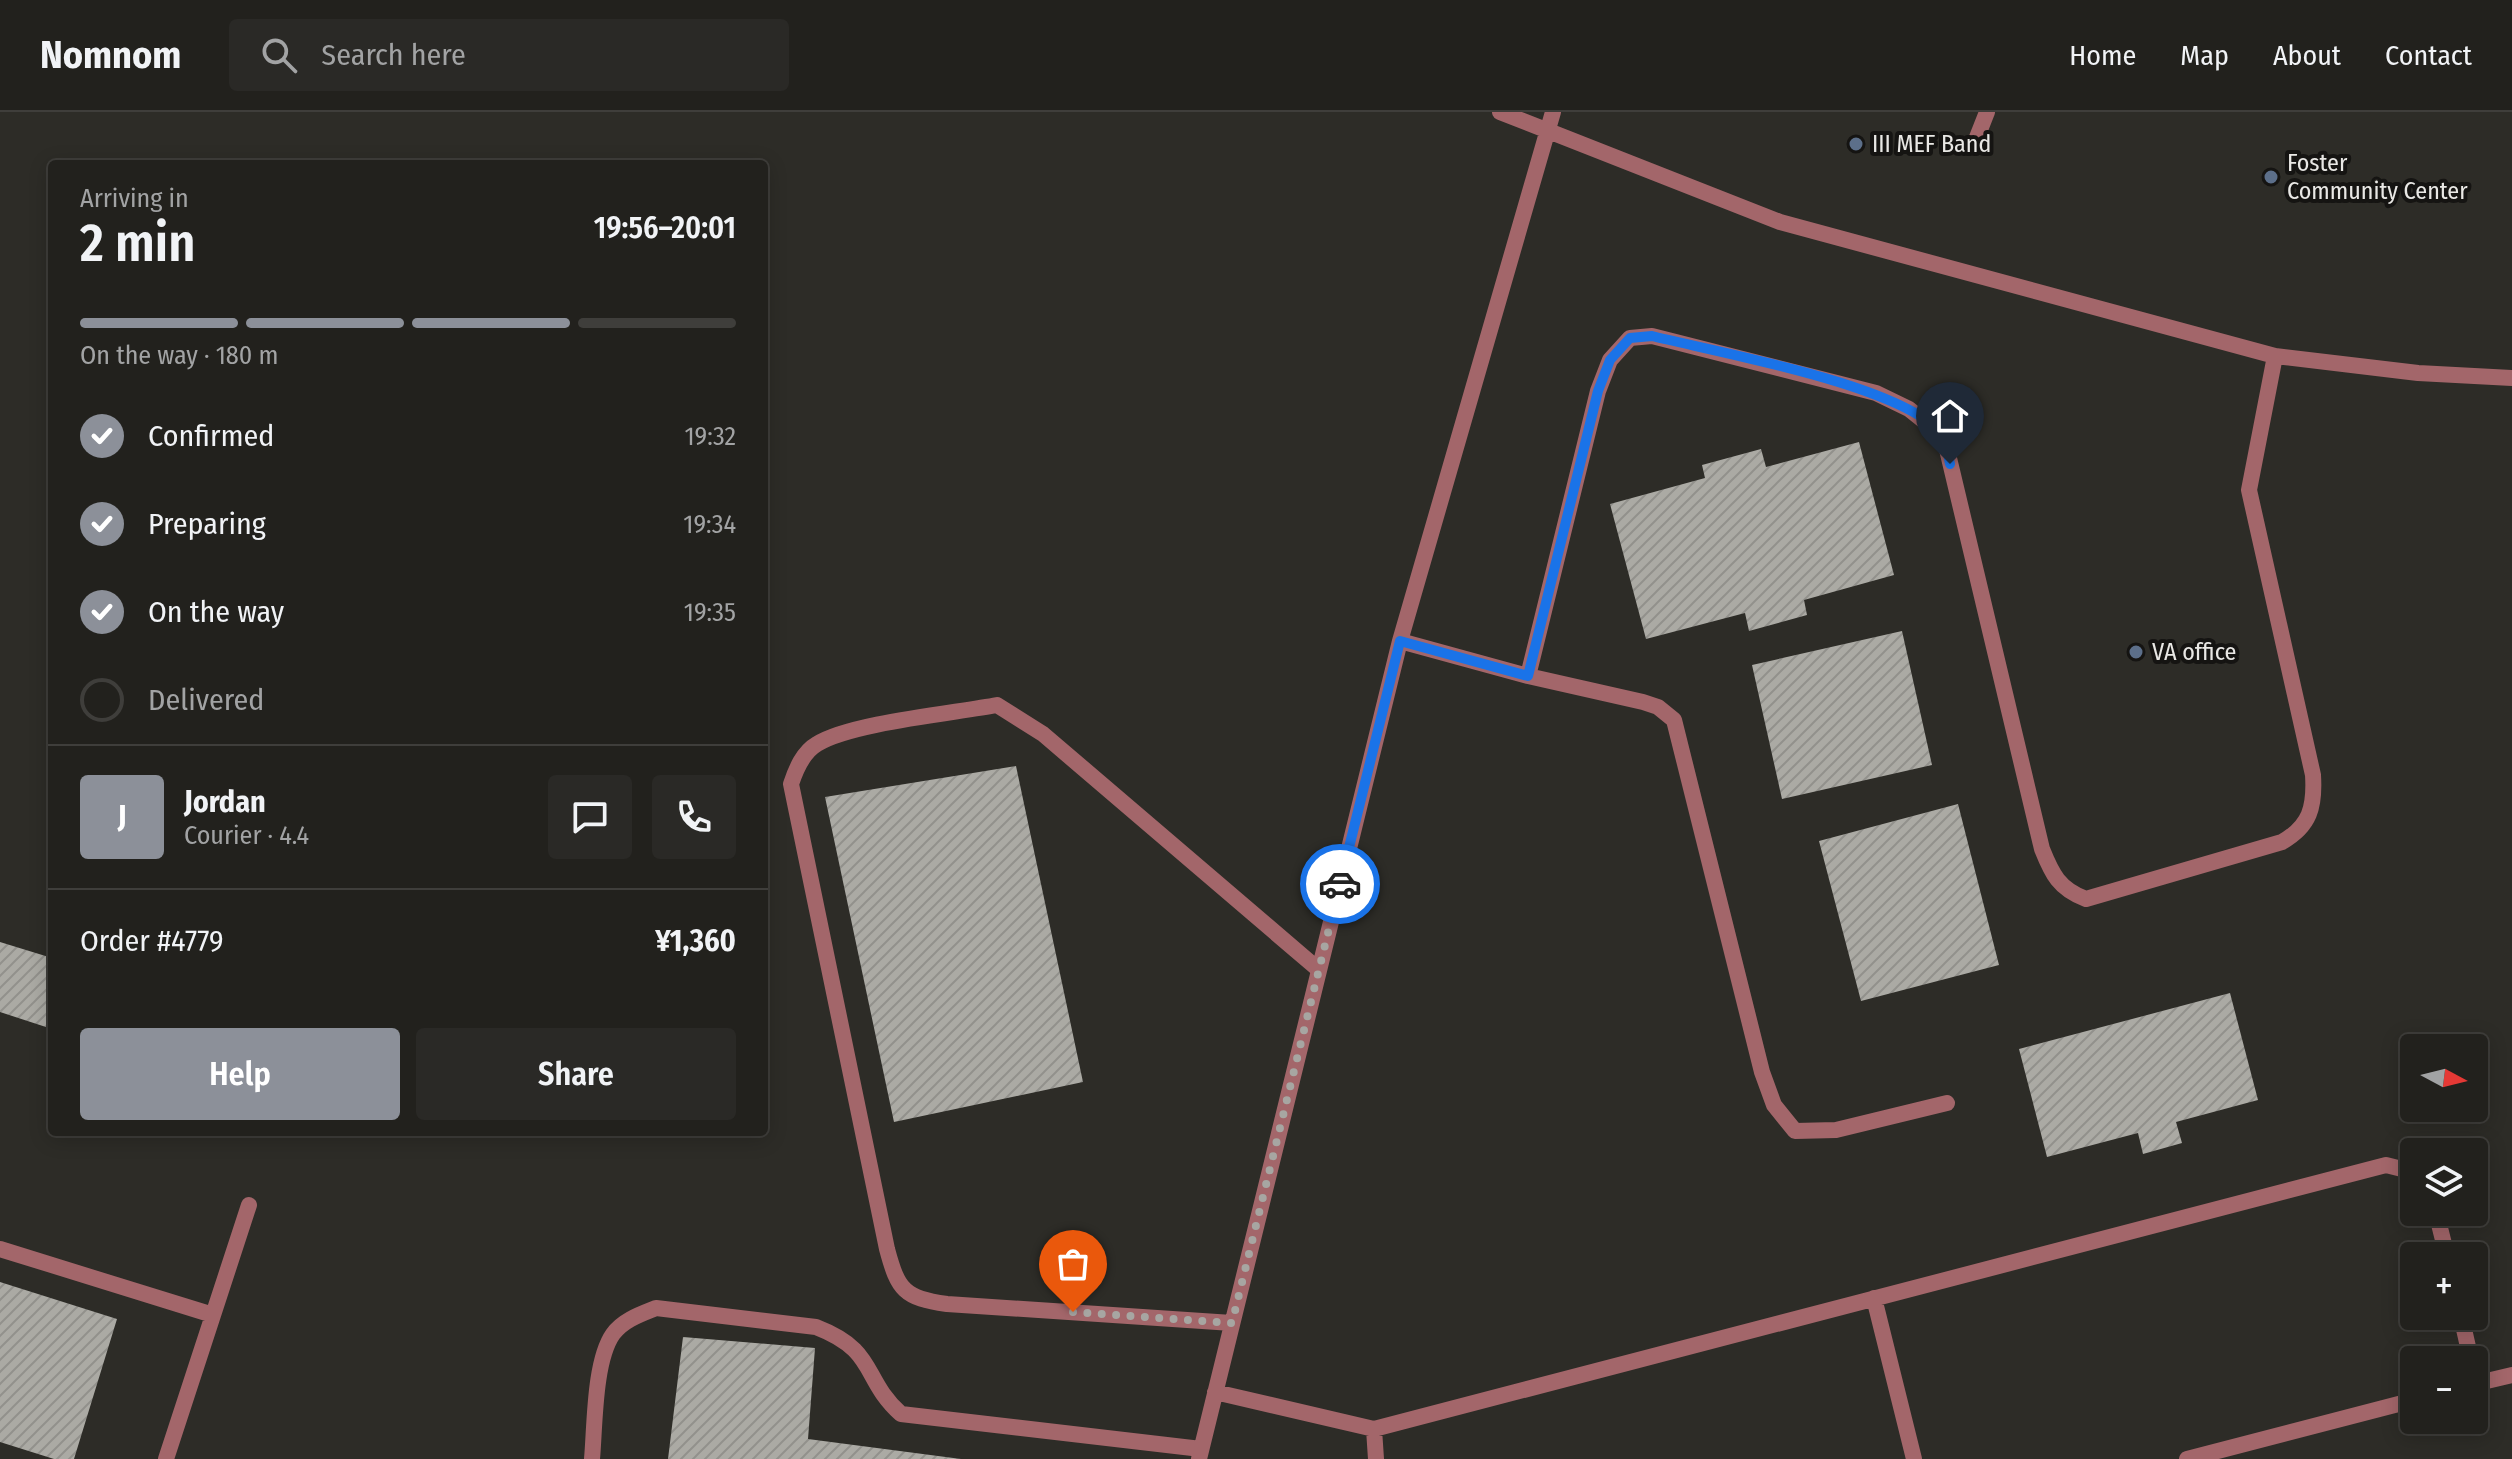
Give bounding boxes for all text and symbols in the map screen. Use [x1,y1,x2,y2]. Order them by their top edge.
search box [229,19,789,91]
text: Nomnom [40,32,181,78]
icon: search [257,33,301,77]
text: Search here [321,37,466,73]
text: Home [2069,39,2136,72]
text: Map [2180,39,2229,72]
text: About [2273,39,2341,72]
text: Contact [2385,39,2472,72]
place label: III MEF Band [1872,130,1991,158]
marker: III MEF Band [1847,135,1865,153]
place label: Foster Community Center [2287,149,2468,205]
marker: Foster Community Center [2262,168,2280,186]
text: Arriving in [80,183,189,214]
text: 19:56–20:01 [594,210,736,246]
text: 2 min [80,212,196,275]
text: On the way · 180 m [80,340,278,371]
pin [1916,382,1984,464]
icon: home [1928,394,1972,438]
icon: check [80,414,124,458]
text: Confirmed [148,418,274,454]
text: 19:32 [684,421,736,452]
icon: check [80,502,124,546]
text: Preparing [148,506,266,542]
text: 19:34 [683,509,736,540]
icon: check [80,590,124,634]
text: On the way [148,594,284,630]
text: 19:35 [684,597,736,628]
place label: VA office [2152,638,2236,666]
marker: VA office [2127,643,2145,661]
text: Delivered [148,682,264,718]
button: chat [548,775,632,859]
button: phone [652,775,736,859]
text: Jordan [184,784,266,820]
text: J [118,799,126,835]
text: Courier · 4.4 [184,820,309,851]
courier [1300,844,1380,924]
icon: car [1318,862,1362,906]
text: Order #4779 [80,923,224,959]
text: ¥1,360 [655,923,736,959]
button: Help [80,1028,400,1120]
button: Share [416,1028,736,1120]
north arrow [2400,1034,2488,1122]
map controls [2400,1034,2488,1434]
button: layers [2400,1138,2488,1226]
pin [1039,1230,1107,1312]
icon: bag [1051,1242,1095,1286]
button: + [2400,1242,2488,1330]
button: − [2400,1346,2488,1434]

